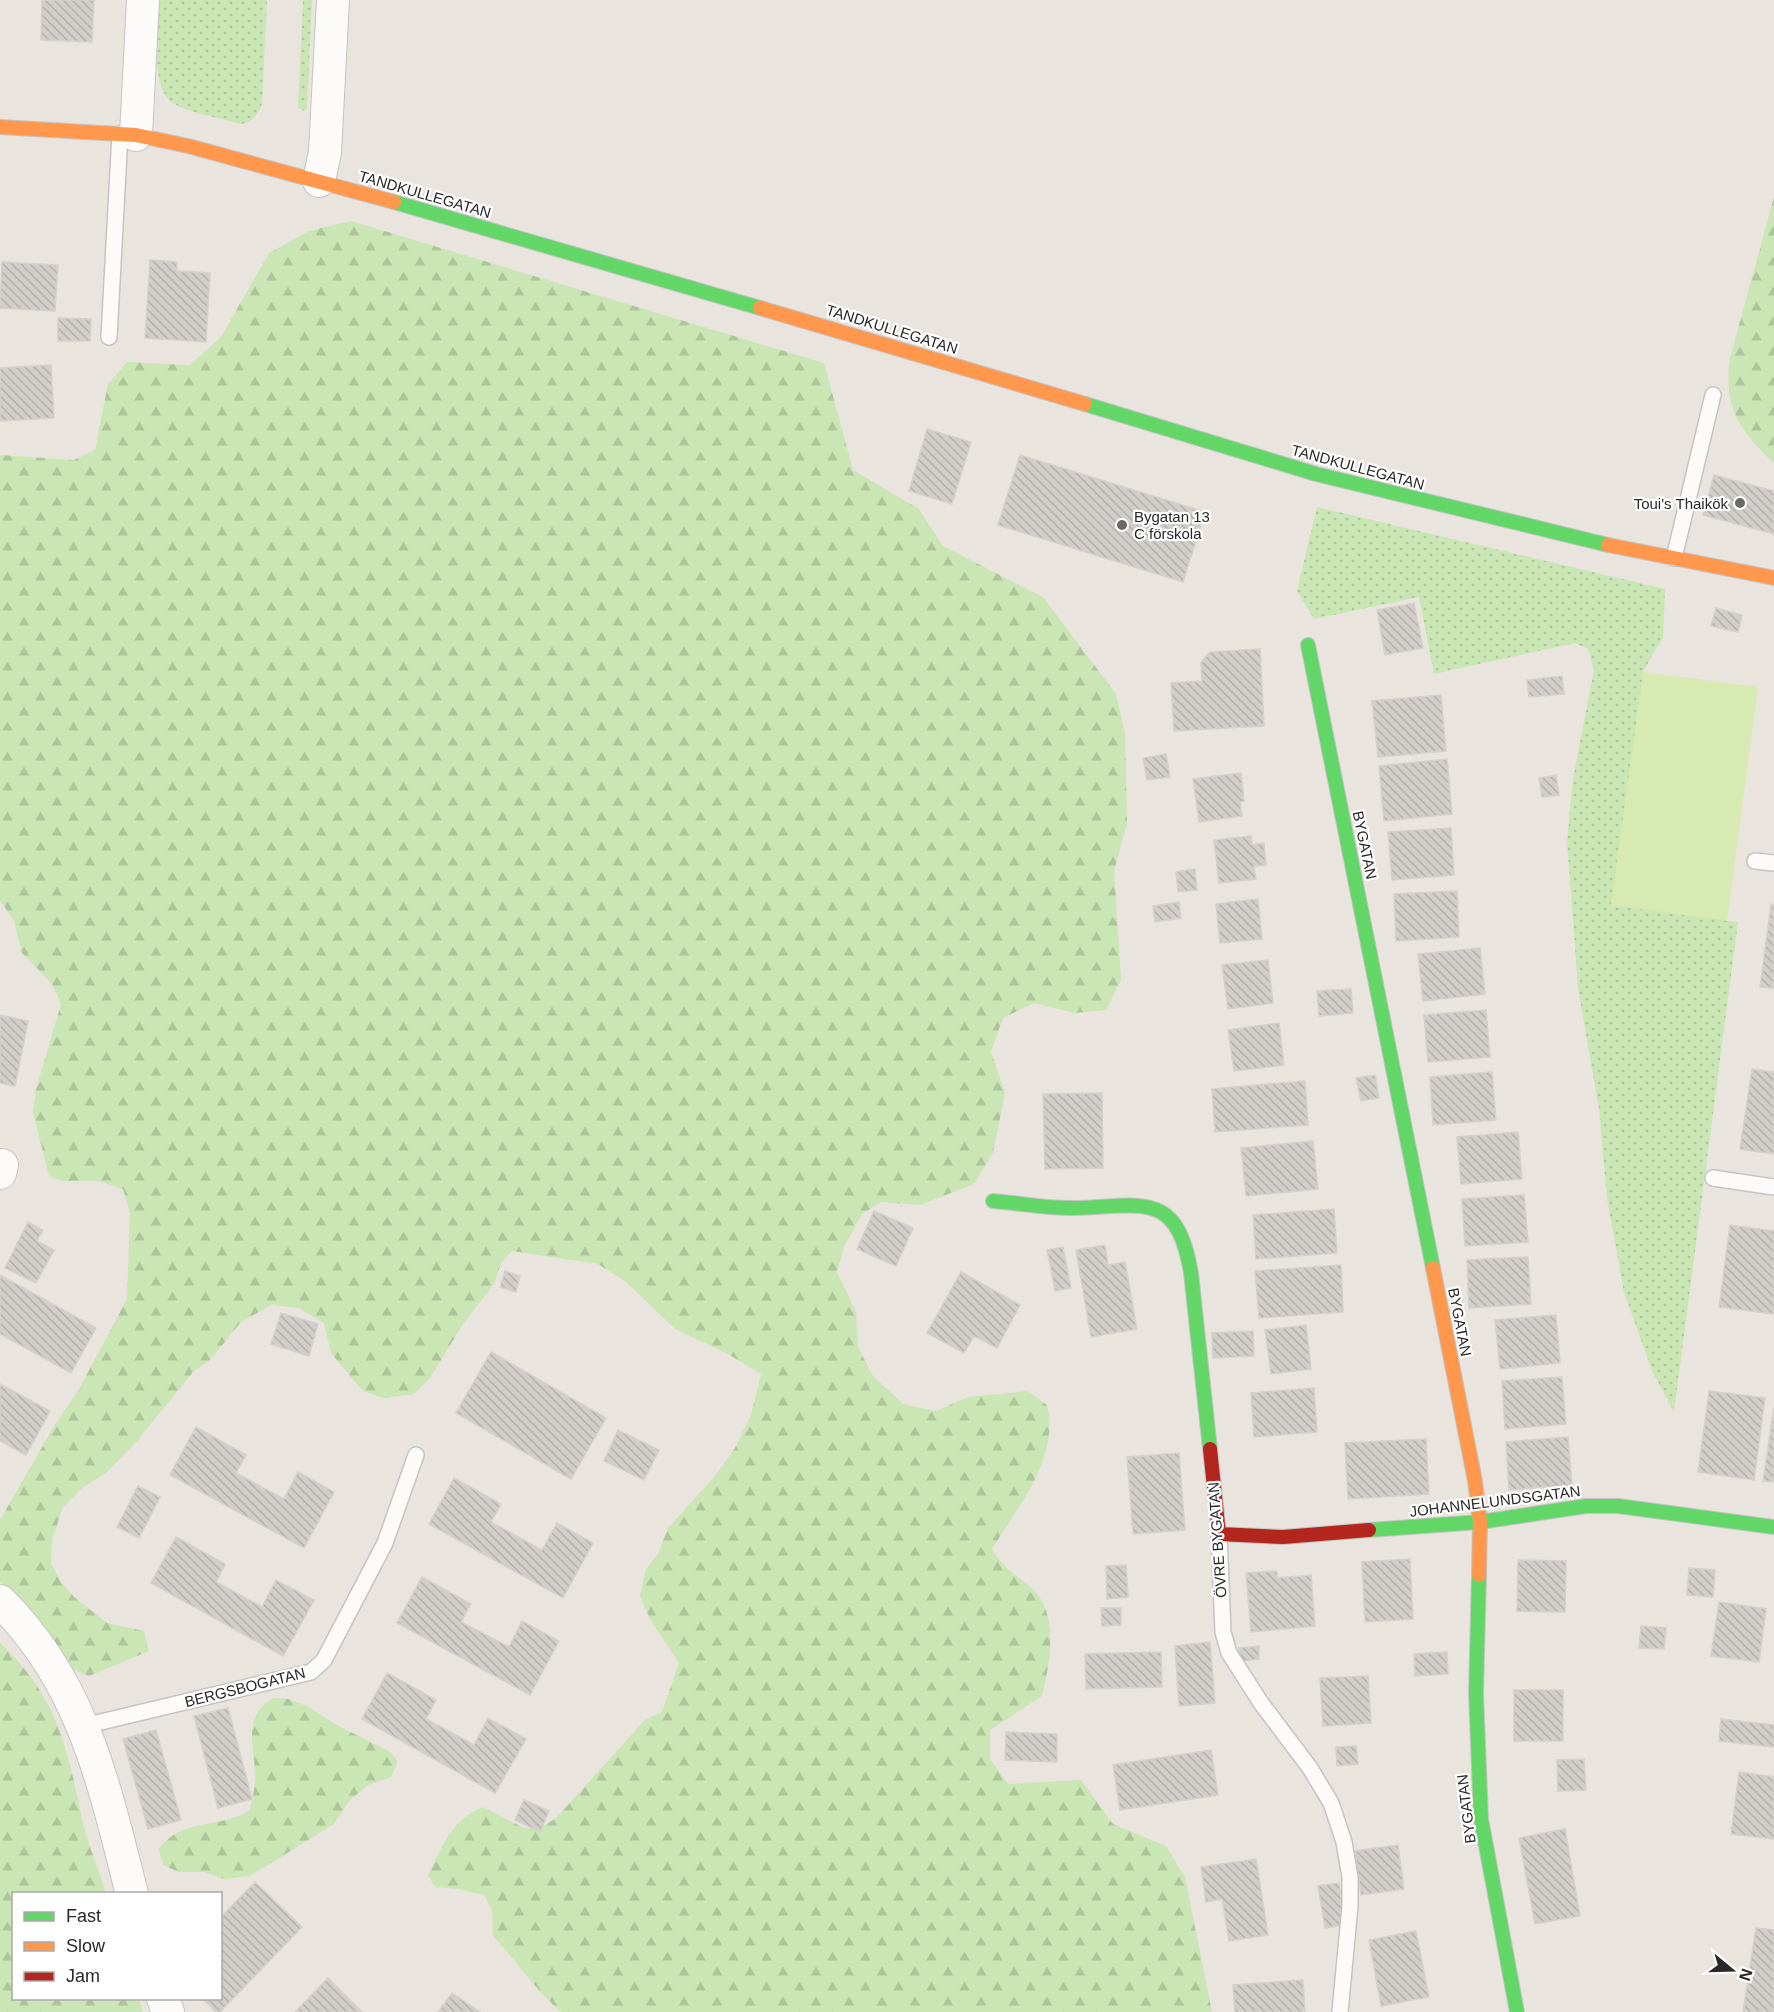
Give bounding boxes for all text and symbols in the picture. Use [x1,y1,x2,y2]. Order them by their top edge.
street label: TANDKULLEGATAN [357,167,493,221]
street label: TANDKULLEGATAN [824,301,960,357]
street label: TANDKULLEGATAN [1290,441,1426,493]
place label: Toui's Thaikök [1634,495,1728,512]
marker: Toui's Thaikök [1733,496,1747,510]
place label: Bygatan 13 C förskola [1134,508,1210,542]
marker: Bygatan 13 C förskola [1115,518,1129,532]
street label: BYGATAN [1349,809,1381,881]
street label: BYGATAN [1445,1286,1475,1358]
street label: ÖVRE BYGATAN [1204,1481,1230,1599]
street label: JOHANNELUNDSGATAN [1409,1482,1581,1520]
street label: BERGSBOGATAN [183,1664,307,1710]
street label: BYGATAN [1453,1773,1479,1845]
legend [12,1892,222,2000]
text: Fast [66,1906,101,1926]
text: Slow [66,1936,106,1956]
north arrow [1702,1940,1762,2000]
text: Jam [66,1966,100,1986]
text: N [1736,1966,1756,1983]

